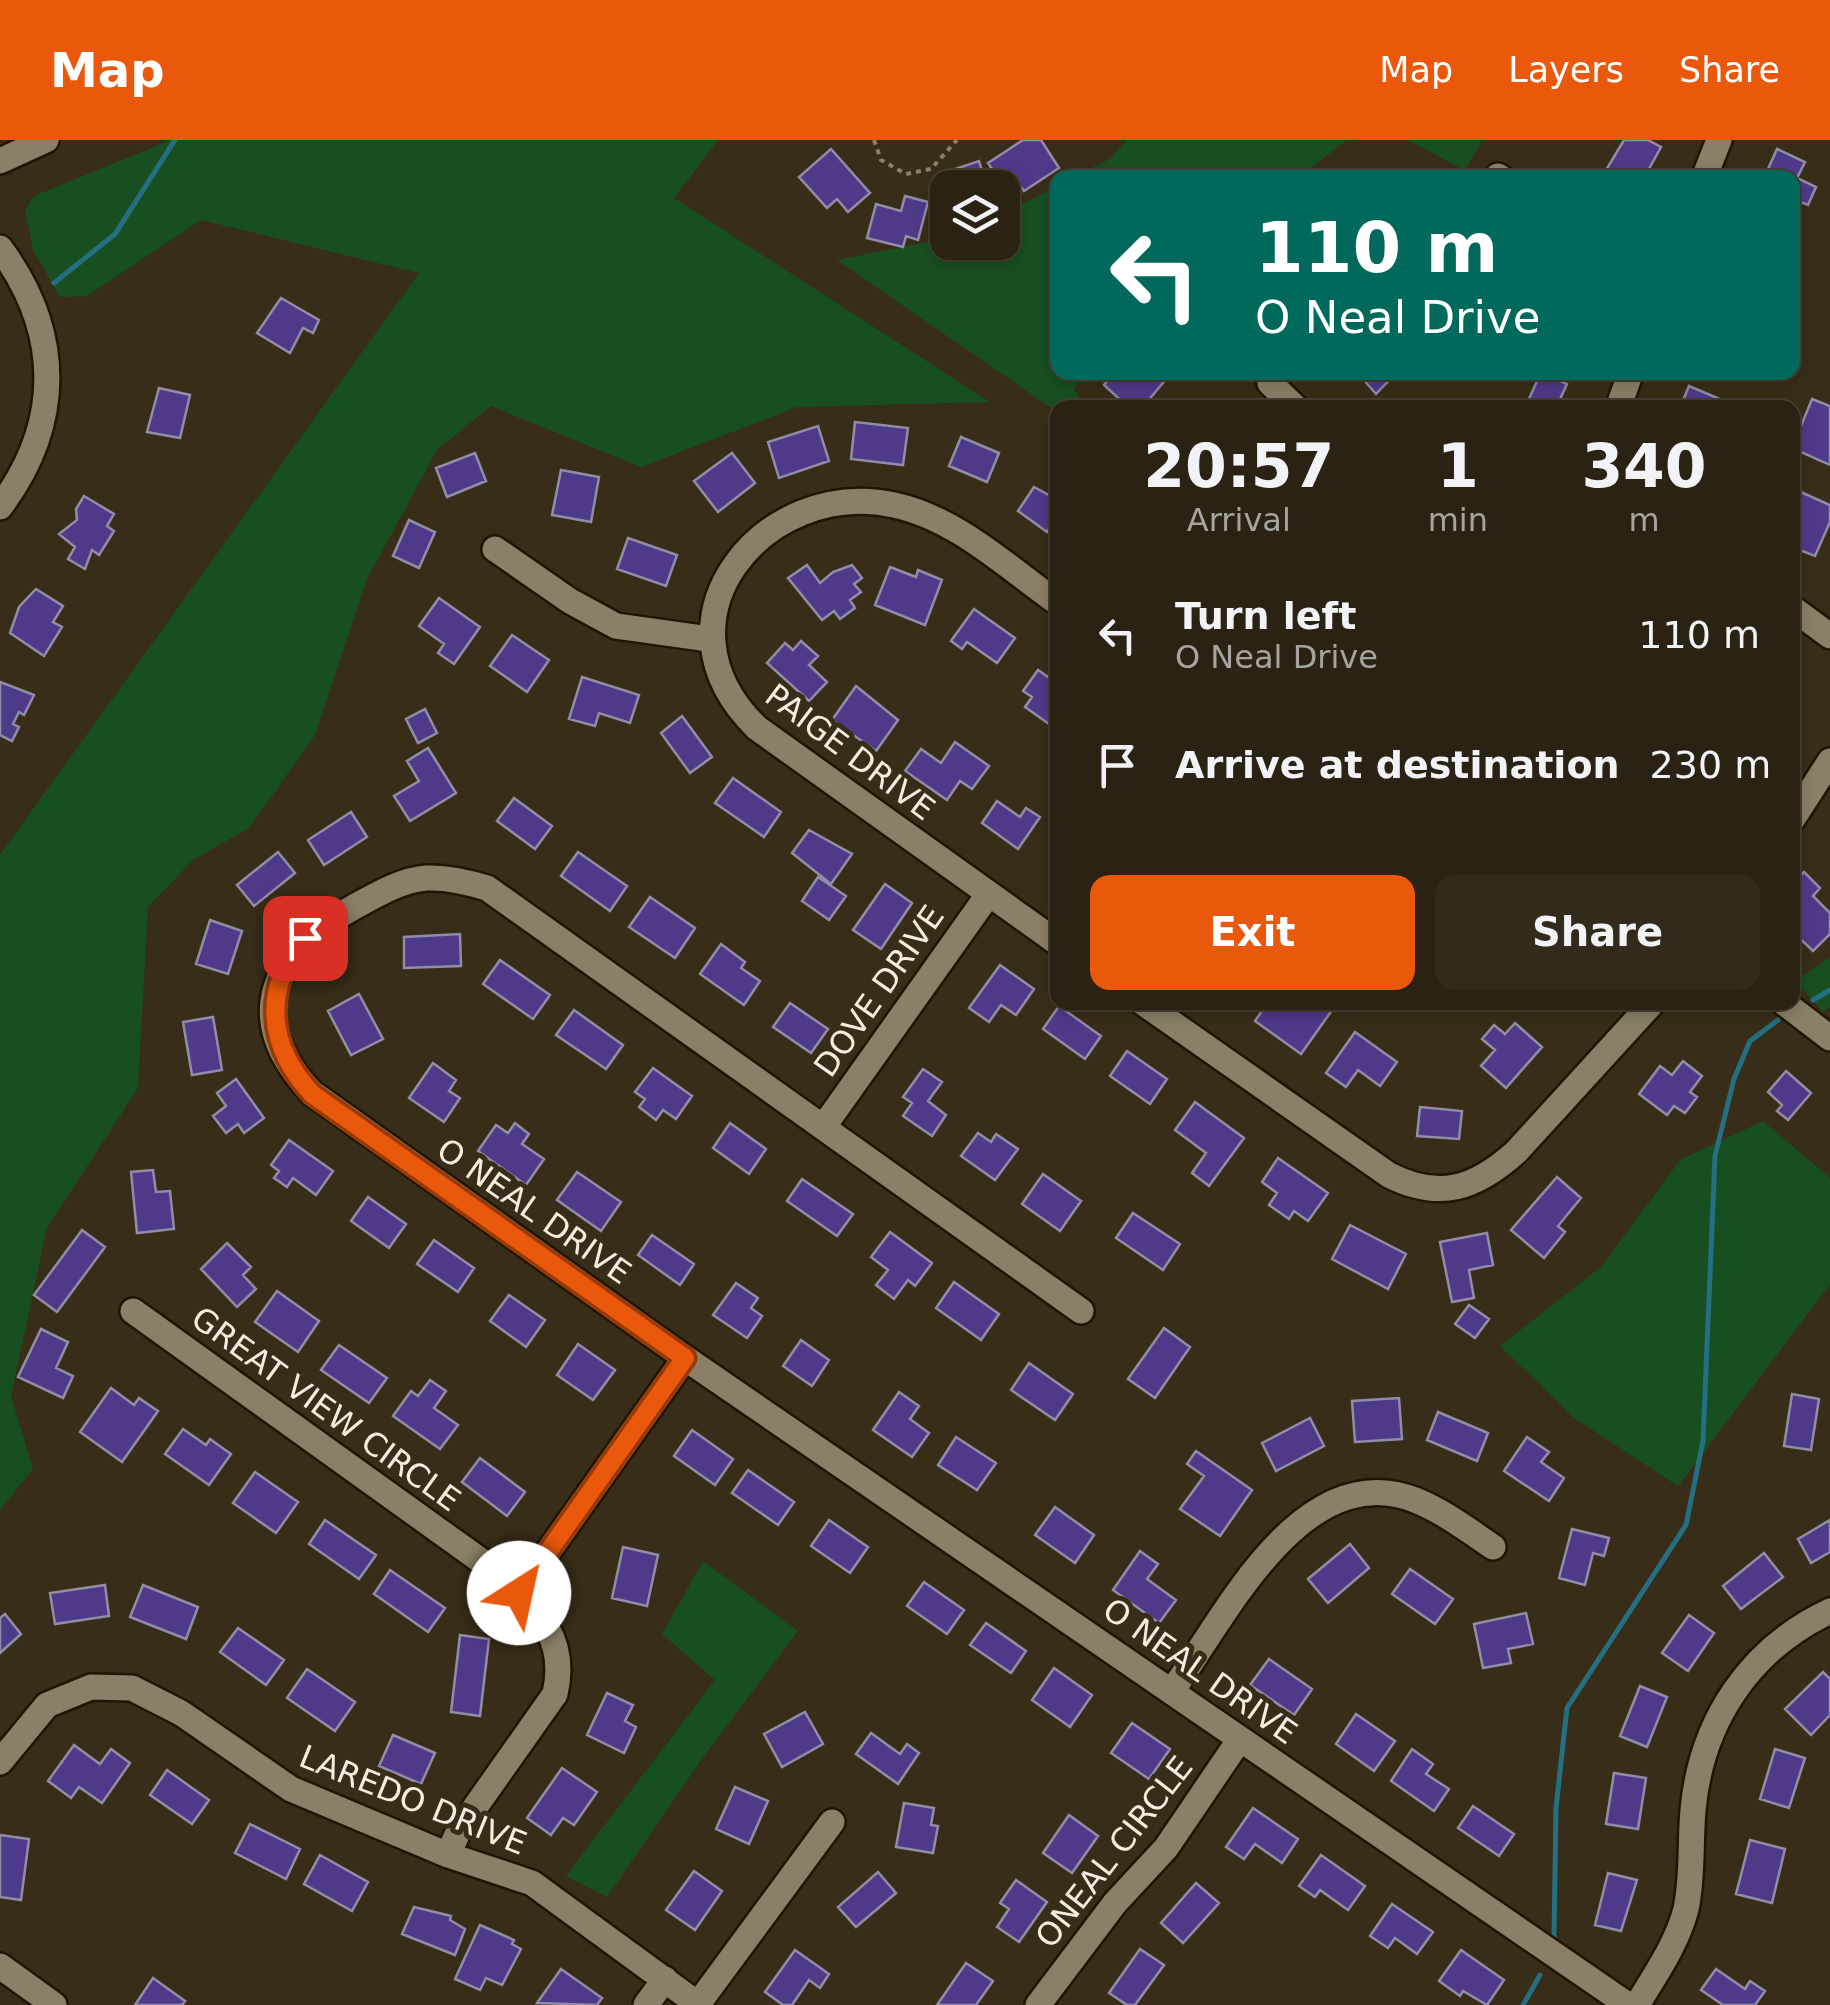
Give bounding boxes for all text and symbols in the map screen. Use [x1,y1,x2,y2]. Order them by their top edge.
text: Map [50,42,165,98]
text: Map [1379,50,1453,90]
text: Layers [1508,50,1624,90]
text: Share [1679,50,1780,90]
map controls [930,170,1020,260]
button: layers [930,170,1020,260]
text: 110 m [1255,207,1498,289]
icon: left [1090,210,1220,340]
text: O Neal Drive [1255,291,1540,344]
text: 20:57 [1143,431,1334,501]
text: 1 [1437,431,1479,501]
text: 340 [1581,431,1707,501]
text: Arrival [1187,501,1291,539]
text: min [1428,501,1488,539]
text: m [1628,501,1660,539]
text: Turn left [1175,594,1356,638]
icon: left [1090,608,1145,663]
text: 110 m [1638,613,1760,657]
text: O Neal Drive [1175,638,1378,676]
street label: PAIGE DRIVE [758,676,942,828]
icon: arrive [1090,738,1145,793]
text: Arrive at destination [1175,743,1620,787]
text: 230 m [1650,743,1771,787]
button: Exit [1090,875,1415,990]
button: Share [1435,875,1760,990]
pin [263,896,348,981]
street label: DOVE DRIVE [806,898,952,1084]
icon: arrive [278,911,333,966]
street label: O NEAL DRIVE [430,1130,638,1292]
street label: GREAT VIEW CIRCLE [184,1299,468,1519]
position arrow [467,1541,571,1645]
street label: O NEAL DRIVE [1096,1590,1304,1752]
street label: LAREDO DRIVE [294,1737,532,1863]
street label: ONEAL CIRCLE [1028,1749,1200,1955]

